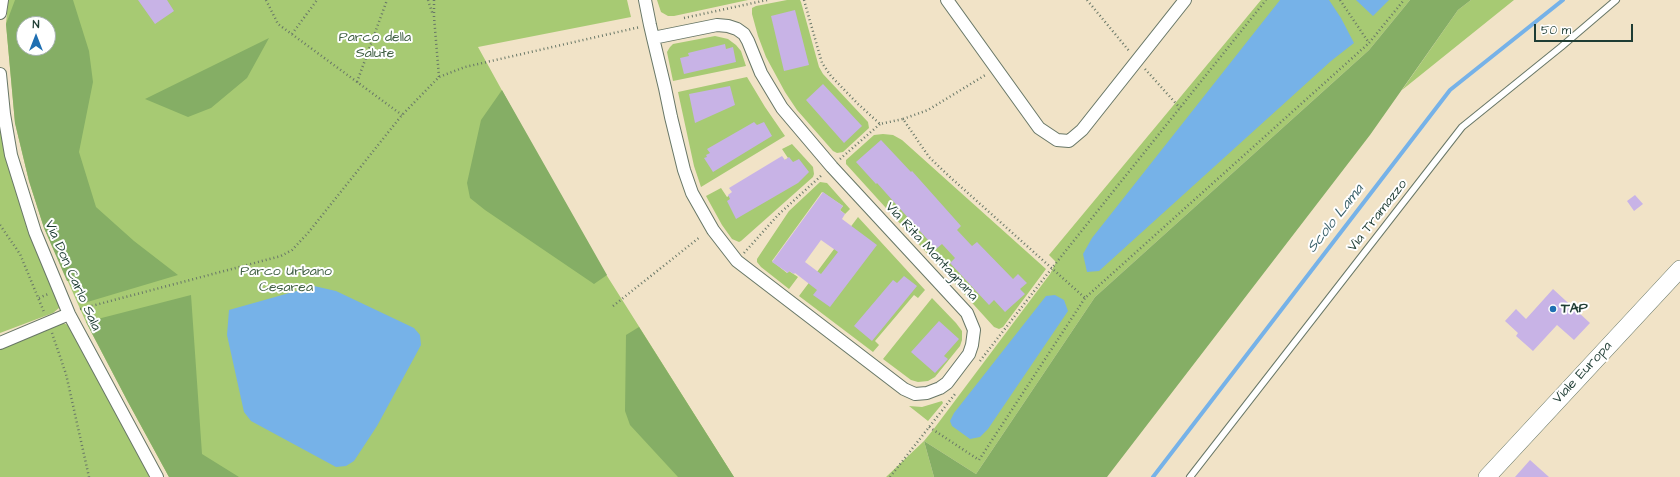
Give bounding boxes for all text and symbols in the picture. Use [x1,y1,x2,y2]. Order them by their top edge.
north arrow [16,16,56,56]
scale bar [1536,16,1635,42]
text: N [33,17,39,32]
text: 50 m [1541,22,1571,39]
park label: Parco della Salute [339,30,411,62]
street label: Via Tramazzo [1345,177,1411,255]
water label: Scolo Lama [1304,181,1368,257]
street label: Via Rita Montagnana [881,199,981,305]
street label: Via Don Carlo Sala [40,218,104,334]
park label: Parco Urbano Cesarea [240,264,332,296]
place label: TAP [1561,301,1588,317]
marker: TAP [1548,304,1558,314]
street label: Viale Europa [1550,338,1616,408]

